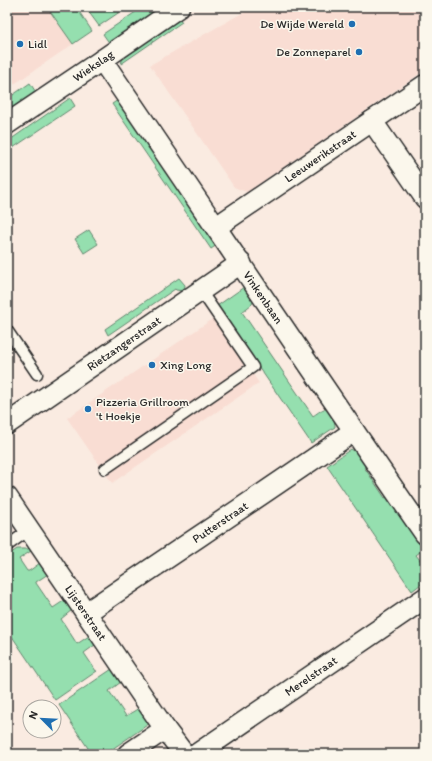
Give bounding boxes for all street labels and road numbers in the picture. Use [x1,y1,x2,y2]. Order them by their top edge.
street label: Wiekslag [70,47,117,85]
street label: Leeuwerikstraat [282,127,359,185]
street label: Vinkenbaan [240,268,286,327]
street label: Rietzangerstraat [84,313,164,374]
street label: Putterstraat [190,498,251,546]
street label: Lijsterstraat [62,582,110,644]
street label: Merelstraat [282,653,340,699]

